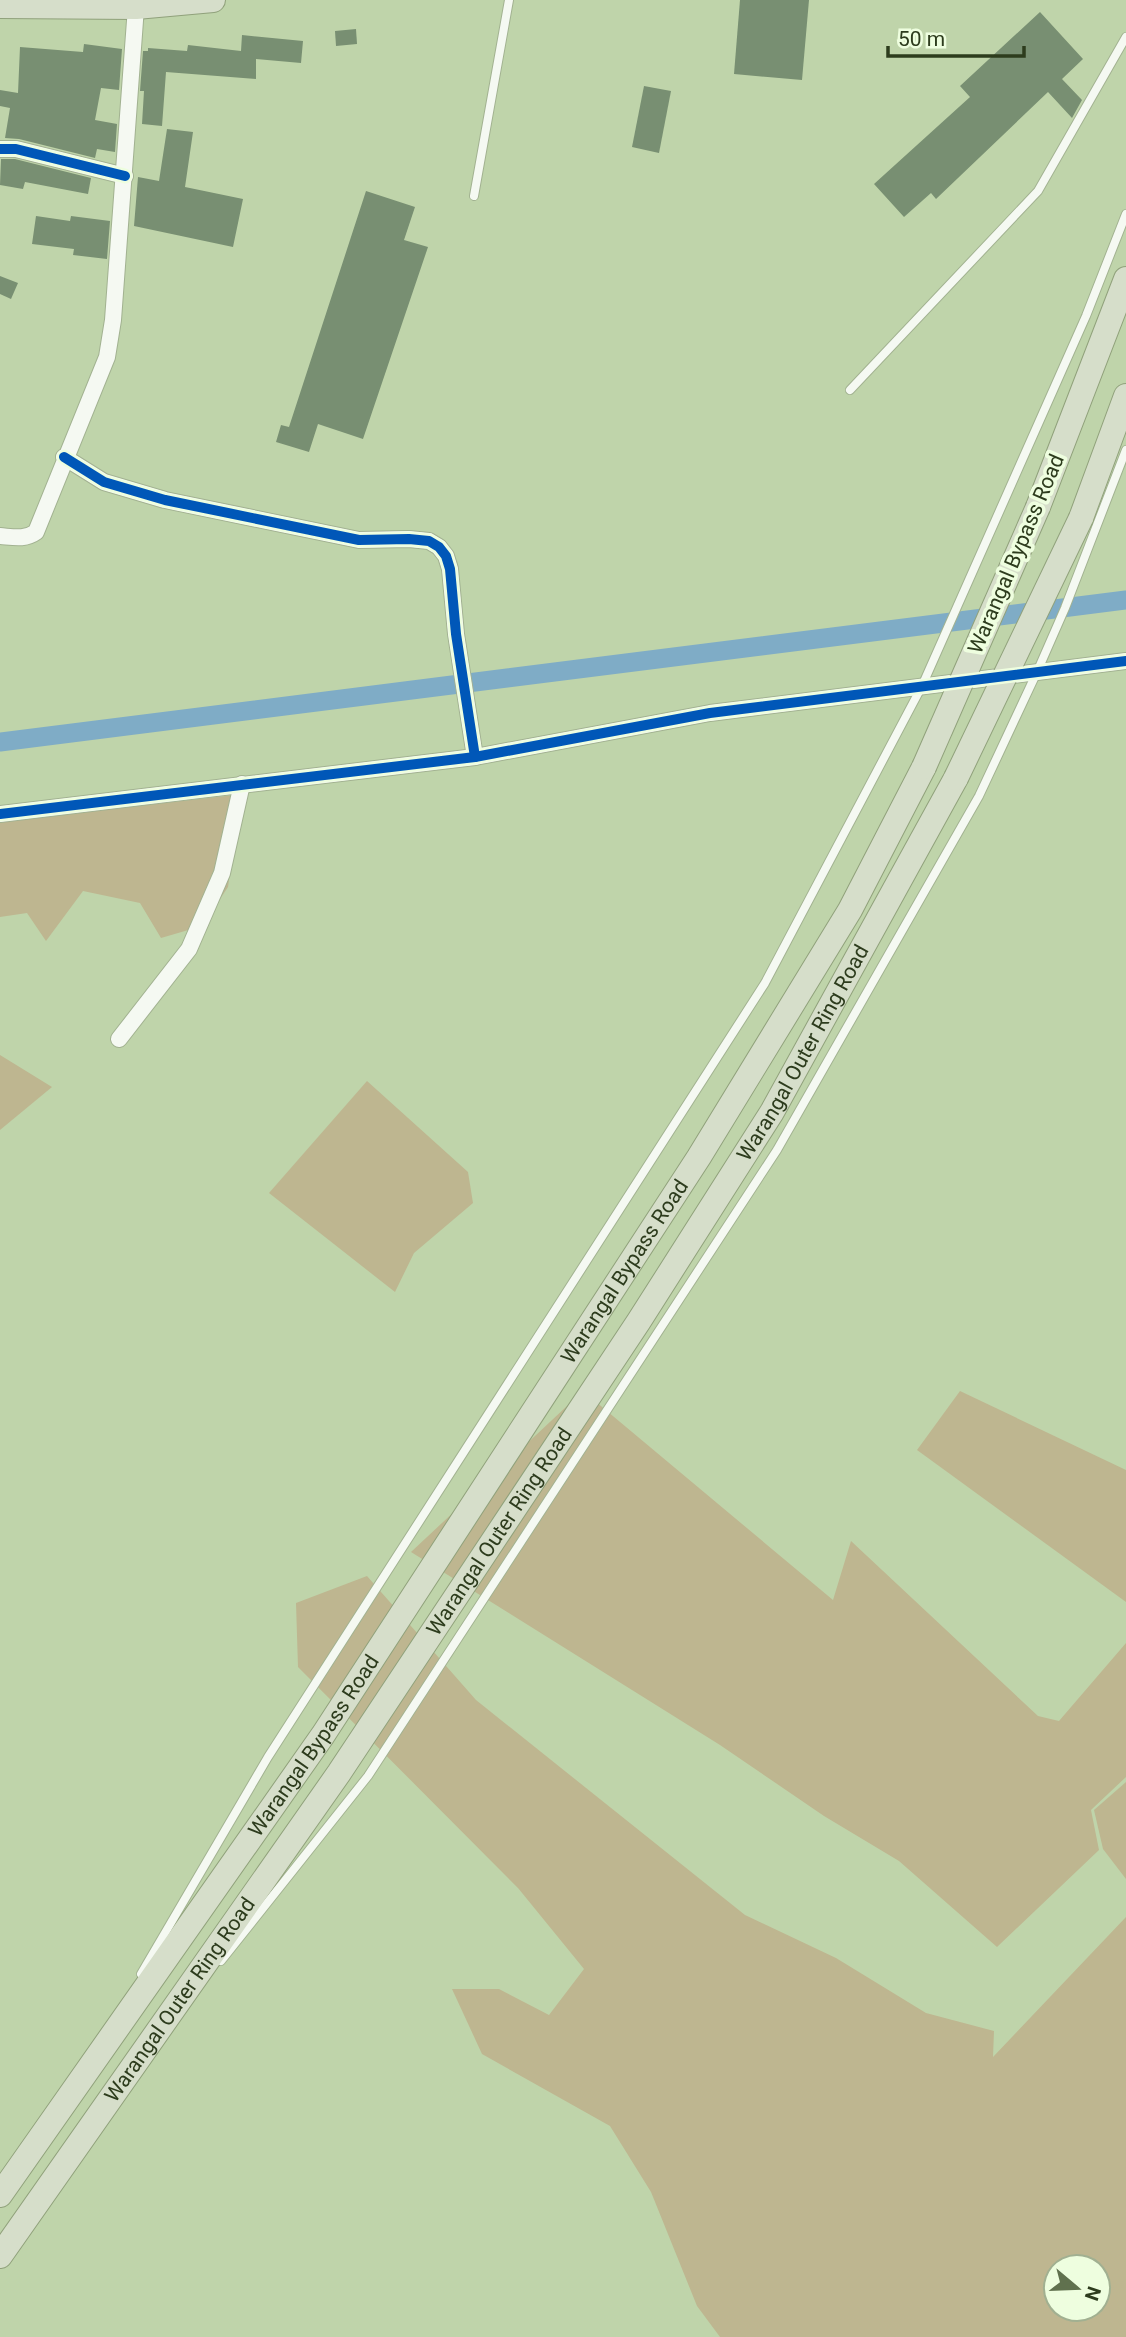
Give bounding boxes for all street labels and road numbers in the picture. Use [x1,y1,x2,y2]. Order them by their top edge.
street label: Warangal Bypass Road [963,451,1069,657]
street label: Warangal Outer Ring Road [732,941,874,1165]
street label: Warangal Bypass Road [556,1175,693,1368]
street label: Warangal Outer Ring Road [422,1423,577,1640]
street label: Warangal Bypass Road [243,1650,384,1841]
street label: Warangal Outer Ring Road [100,1893,260,2107]

